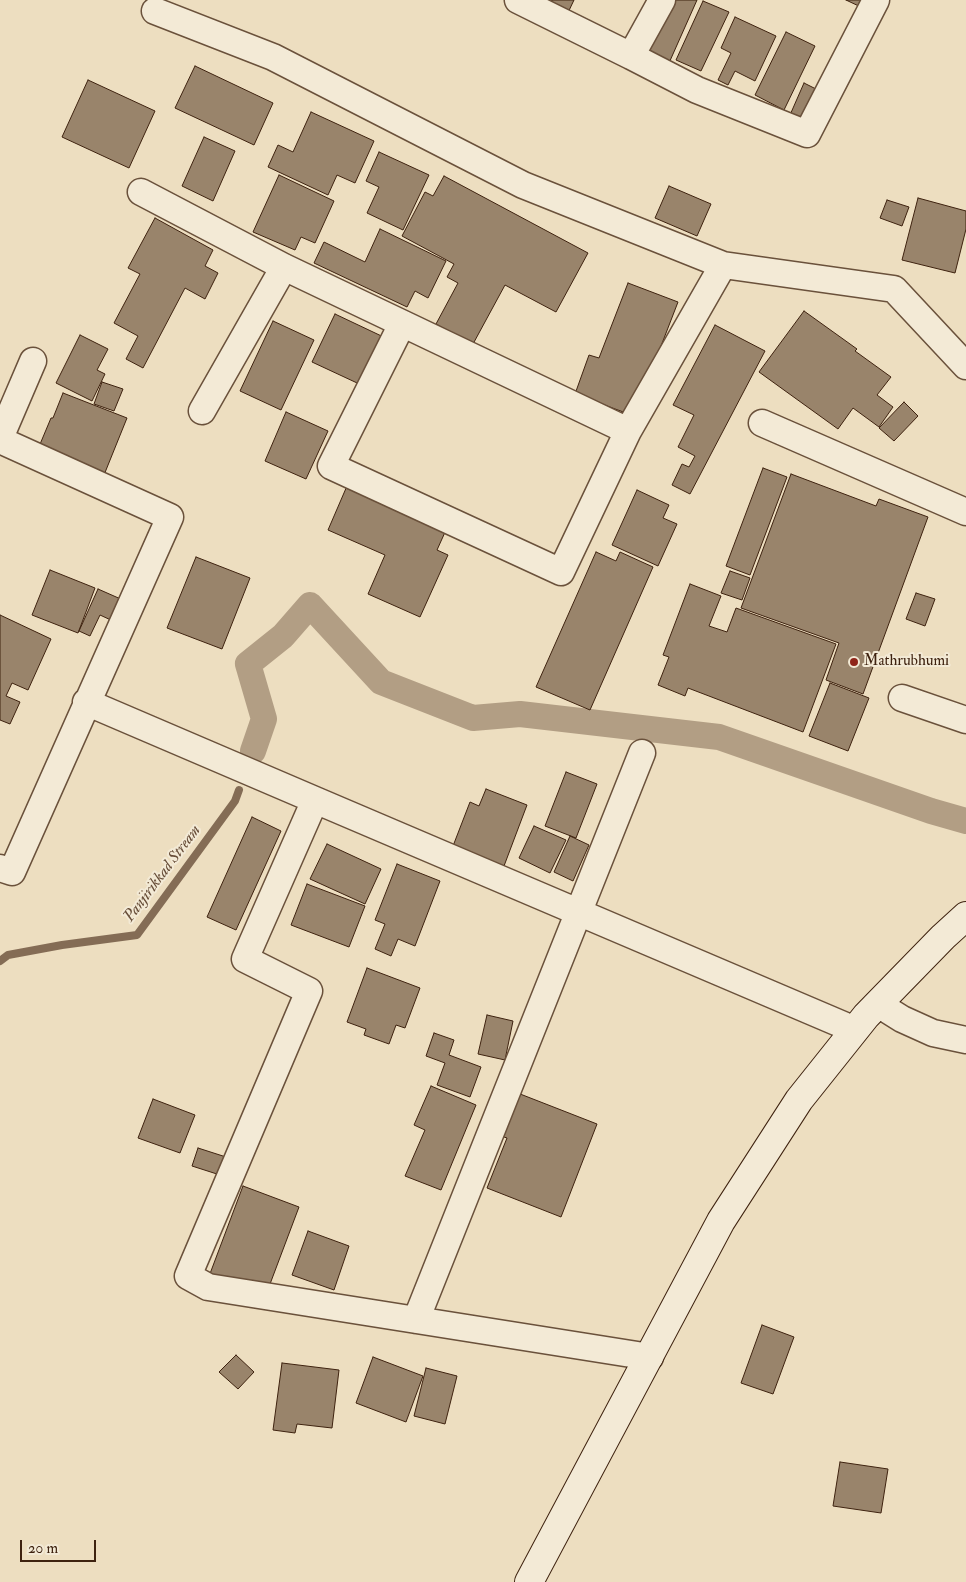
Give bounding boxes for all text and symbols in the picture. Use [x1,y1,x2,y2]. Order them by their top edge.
place label: Mathrubhumi [864,653,949,671]
marker: Mathrubhumi [848,656,860,668]
water label: Panjirikkad Stream [120,822,206,926]
scale bar [22,1530,99,1562]
text: 20 m [28,1539,58,1558]

